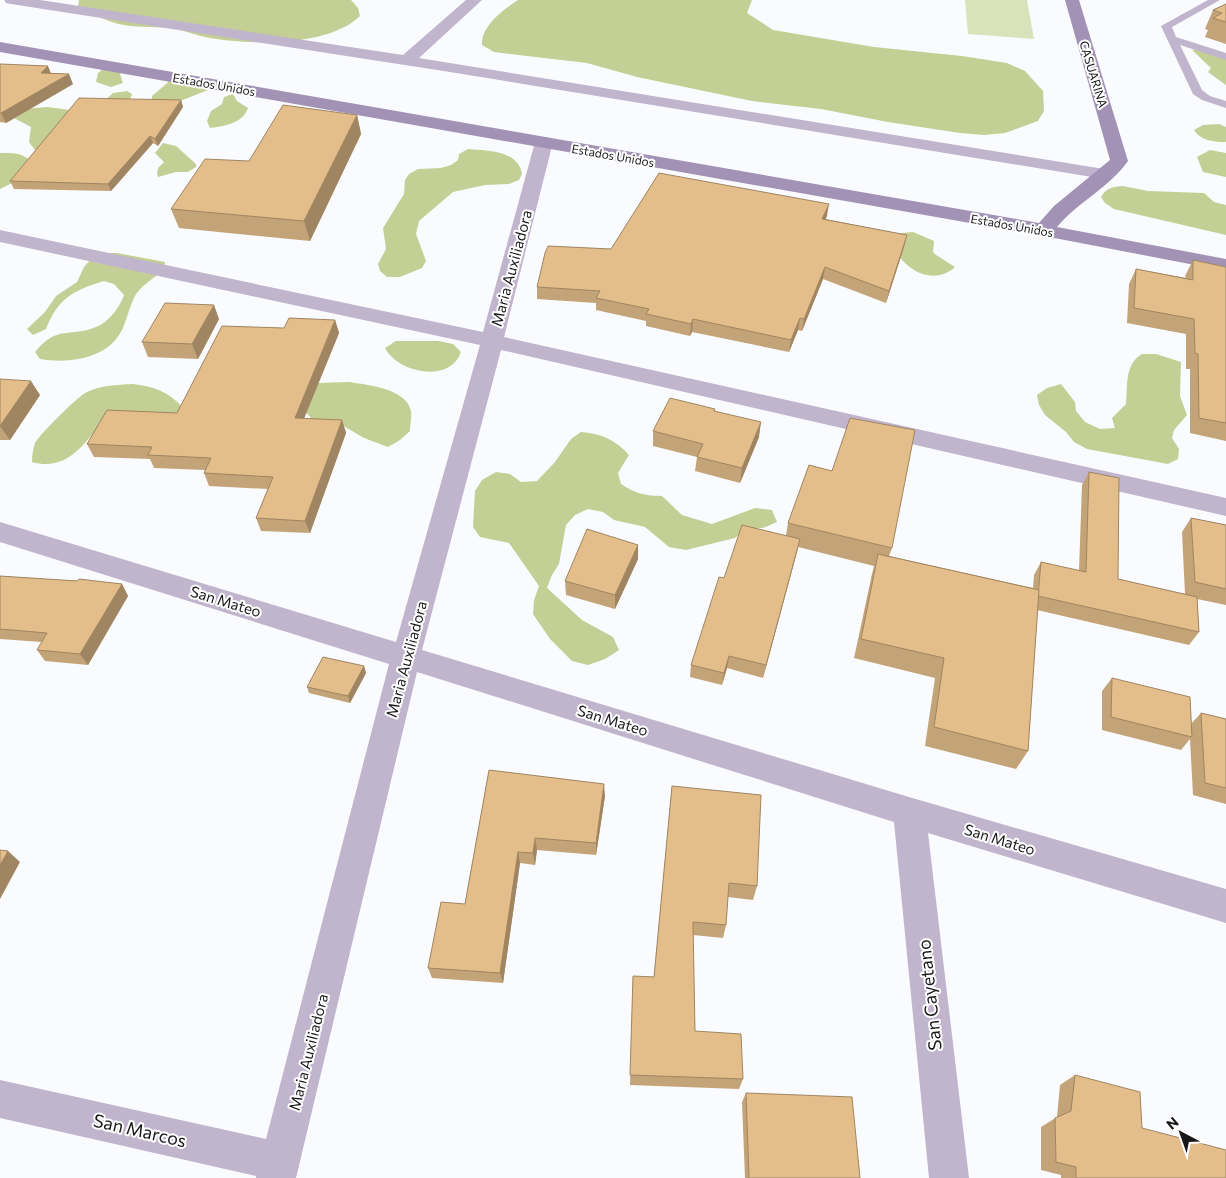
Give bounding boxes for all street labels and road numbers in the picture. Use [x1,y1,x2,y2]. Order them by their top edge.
street label: CASUARINA [1077,39,1111,109]
street label: Estados Unidos [172,70,256,98]
street label: Estados Unidos [571,141,655,169]
street label: Maria Auxiliadora [487,208,535,328]
street label: Estados Unidos [970,211,1054,239]
street label: San Mateo [188,582,264,620]
street label: Maria Auxiliadora [382,599,430,719]
street label: San Mateo [575,701,651,739]
street label: San Mateo [962,820,1038,858]
street label: San Cayetano [912,938,946,1052]
street label: Maria Auxiliadora [285,992,331,1112]
street label: San Marcos [91,1109,189,1151]

